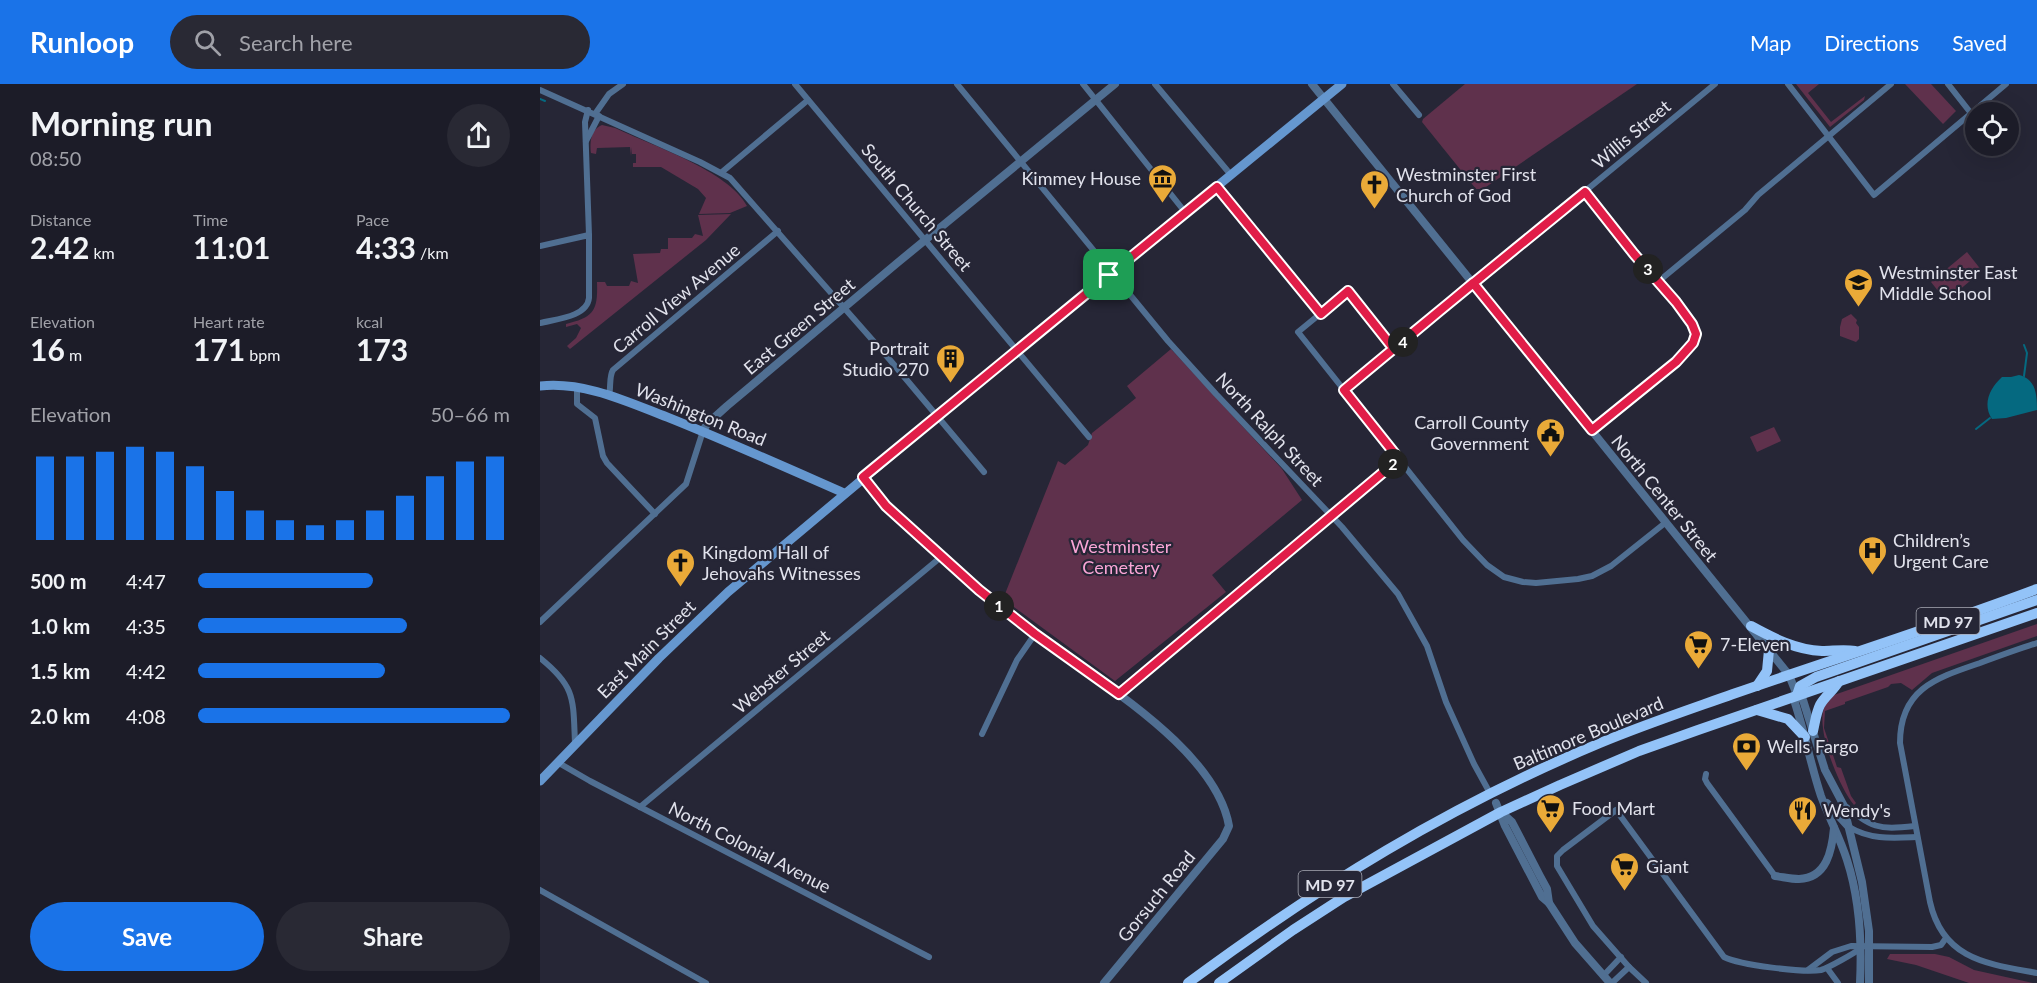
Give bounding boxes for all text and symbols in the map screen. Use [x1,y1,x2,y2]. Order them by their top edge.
search box [170,15,590,69]
text: Runloop [30,25,134,59]
icon: search [191,26,224,59]
text: Search here [239,29,353,56]
text: Map [1750,30,1791,55]
text: Directions [1824,30,1919,55]
text: Saved [1952,30,2007,55]
street label: Willis Street [1587,95,1675,173]
map controls [1965,102,2019,156]
button: locate [1965,102,2019,156]
text: Morning run [30,103,213,143]
button: share [447,104,510,167]
street label: South Church Street [857,139,977,276]
text: 08:50 [30,146,81,170]
museum icon: Kimmey House [1146,162,1178,204]
place label: Westminster First Church of God [1396,163,1537,206]
place label: Kimmey House [1021,167,1141,189]
church icon: Westminster First Church of God [1359,168,1391,210]
text: Distance [30,210,91,229]
text: Time [193,210,228,229]
text: Pace [356,210,389,229]
text: 2.42 [30,229,89,265]
text: 11:01 [193,229,270,265]
text: 4:33 [356,229,416,265]
street label: Carroll View Avenue [608,238,744,358]
text: km [89,243,115,262]
text: /km [416,243,449,262]
pin [1083,249,1134,300]
pin: 3 [1633,254,1663,284]
icon: arrive [1092,258,1125,291]
text: 3 [1643,259,1653,278]
place label: Westminster East Middle School [1879,261,2018,304]
school or university icon: Westminster East Middle School [1842,266,1874,308]
street label: East Green Street [739,273,859,379]
text: Elevation [30,312,95,331]
text: Heart rate [193,312,265,331]
text: kcal [356,312,383,331]
pin: 4 [1388,327,1418,357]
text: 16 [30,331,65,367]
text: 171 [193,331,245,367]
text: 173 [356,331,408,367]
text: 4 [1398,332,1408,351]
place label: Portrait Studio 270 [843,337,930,380]
building icon: Portrait Studio 270 [934,342,966,384]
text: m [65,345,82,364]
text: bpm [245,345,280,364]
street label: North Ralph Street [1212,367,1329,491]
street label: Washington Road [632,378,770,450]
text: Elevation [30,402,111,426]
text: 50–66 m [430,402,510,426]
place label: Carroll County Government [1414,411,1530,454]
public building icon: Carroll County Government [1534,416,1566,458]
street label: North Center Street [1607,430,1723,566]
pin: 2 [1378,449,1408,479]
text: 2 [1388,454,1398,473]
place label: Children’s Urgent Care [1893,529,1989,572]
hospital icon: Children’s Urgent Care [1856,534,1888,576]
park label: Westminster Cemetery [1071,535,1172,578]
place label: Kingdom Hall of Jehovahs Witnesses [702,541,861,584]
church icon: Kingdom Hall of Jehovahs Witnesses [665,546,697,588]
text: 500 m [30,569,86,593]
text: 4:47 [126,569,166,593]
pin: 1 [984,591,1014,621]
street label: East Main Street [592,595,700,703]
text: 1 [994,596,1004,615]
road number: MD 97 [1916,608,1980,634]
text: 1.0 km [30,614,90,638]
text: 4:35 [126,614,166,638]
street label: Webster Street [728,624,834,718]
supermarket icon: 7-Eleven [1683,628,1715,670]
place label: 7-Eleven [1720,633,1790,655]
text: 1.5 km [30,659,90,683]
text: 4:42 [126,659,166,683]
street label: Baltimore Boulevard [1510,691,1666,775]
text: 2.0 km [30,704,90,728]
text: 4:08 [126,704,166,728]
bank icon: Wells Fargo [1730,730,1762,772]
place label: Wells Fargo [1767,735,1859,757]
supermarket icon: Food Mart [1535,792,1567,834]
restaurant icon: Wendy's [1786,794,1818,836]
street label: North Colonial Avenue [665,797,835,897]
place label: Food Mart [1572,797,1655,819]
place label: Wendy's [1823,799,1891,821]
street label: Gorsuch Road [1113,846,1199,946]
supermarket icon: Giant [1609,850,1641,892]
place label: Giant [1646,855,1689,877]
road number: MD 97 [1298,871,1362,897]
button: Save [30,902,264,971]
button: Share [276,902,510,971]

